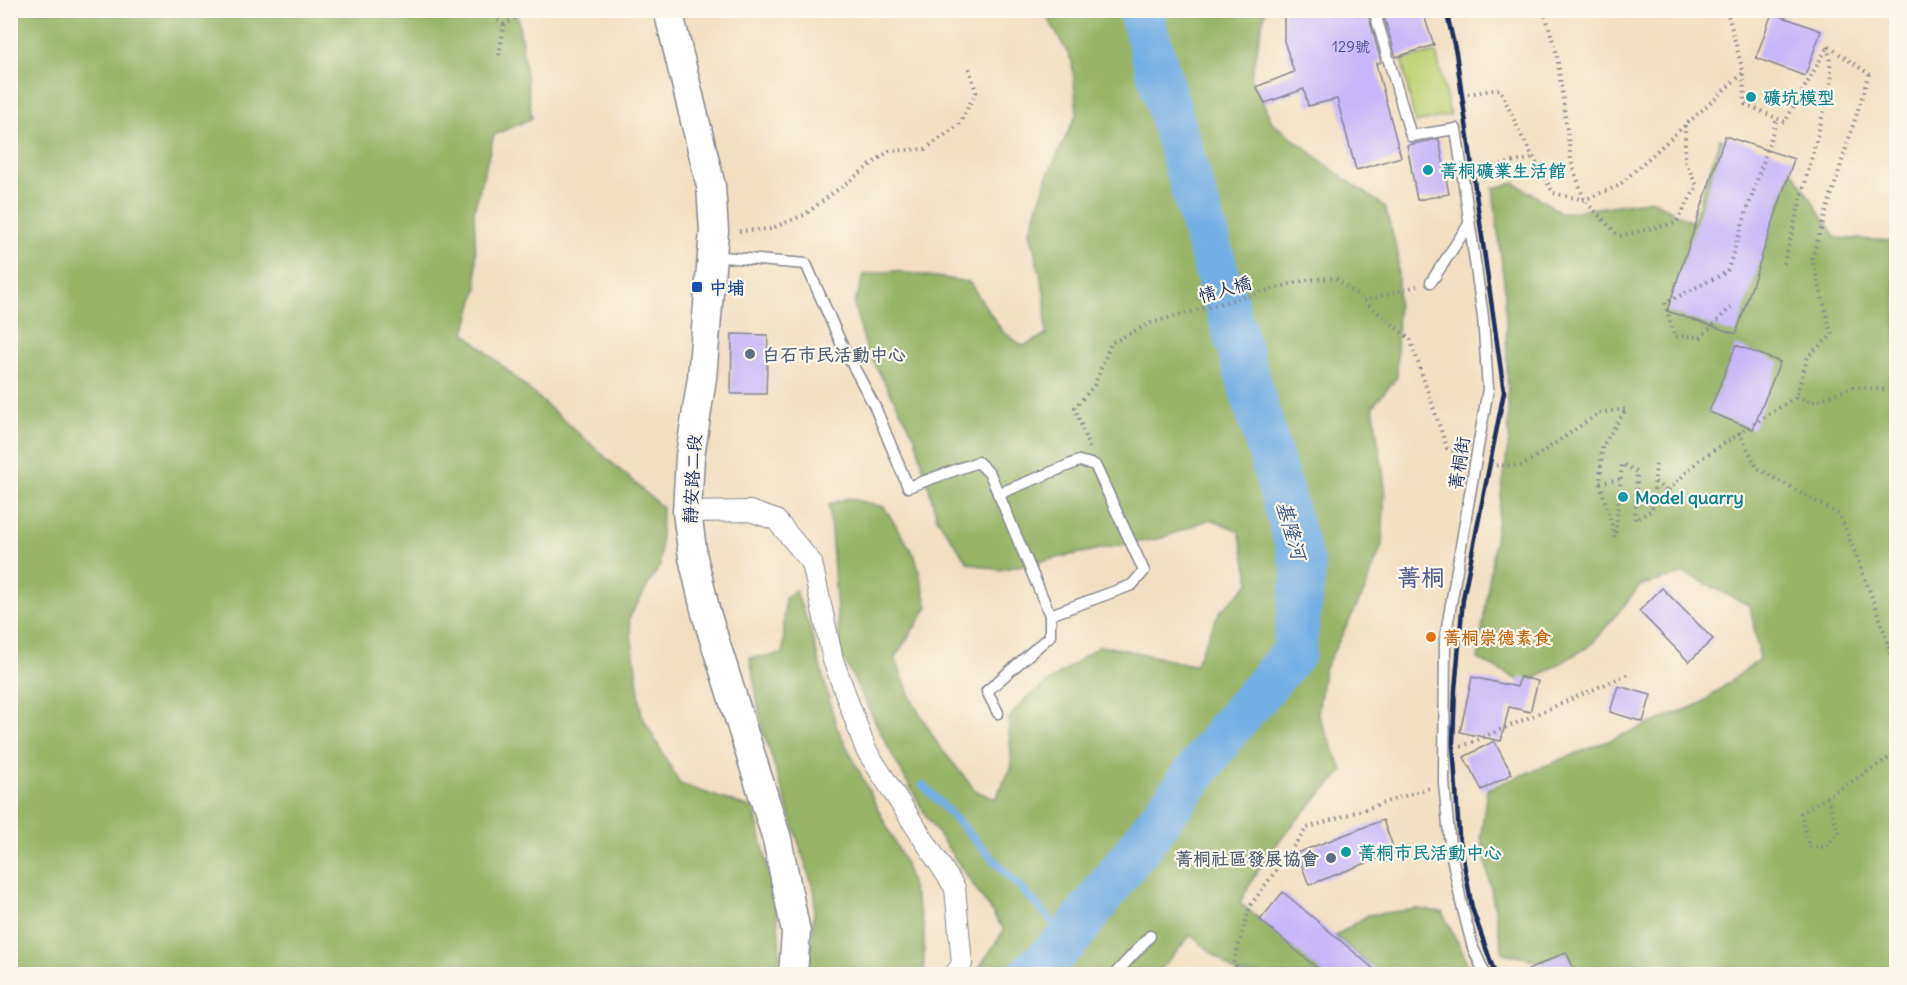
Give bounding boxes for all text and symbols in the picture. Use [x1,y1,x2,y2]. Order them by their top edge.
house number: 129號 [1332,37,1370,56]
place label: 礦坑模型 [1763,86,1835,109]
marker: 礦坑模型 [1744,90,1758,104]
place label: 菁桐礦業生活館 [1440,159,1566,182]
marker: 菁桐礦業生活館 [1421,163,1435,177]
street label: 情人橋 [1196,271,1254,307]
place label: 中埔 [709,276,745,299]
marker: 中埔 [690,280,704,294]
place label: 白石市民活動中心 [762,343,906,366]
marker: 白石市民活動中心 [743,347,757,361]
street label: 靜安路二段 [678,433,706,525]
street label: 菁桐街 [1443,435,1475,491]
place label: Model quarry [1635,486,1744,509]
marker: Model quarry [1616,490,1630,504]
water label: 基隆河 [1272,498,1313,565]
district label: 菁桐 [1397,562,1445,592]
place label: 菁桐崇德素食 [1443,626,1551,649]
marker: 菁桐崇德素食 [1424,630,1438,644]
place label: 菁桐市民活動中心 [1358,841,1502,864]
marker: 菁桐市民活動中心 [1339,845,1353,859]
place label: 菁桐社區發展協會 [1175,847,1319,870]
marker: 菁桐社區發展協會 [1324,851,1338,865]

